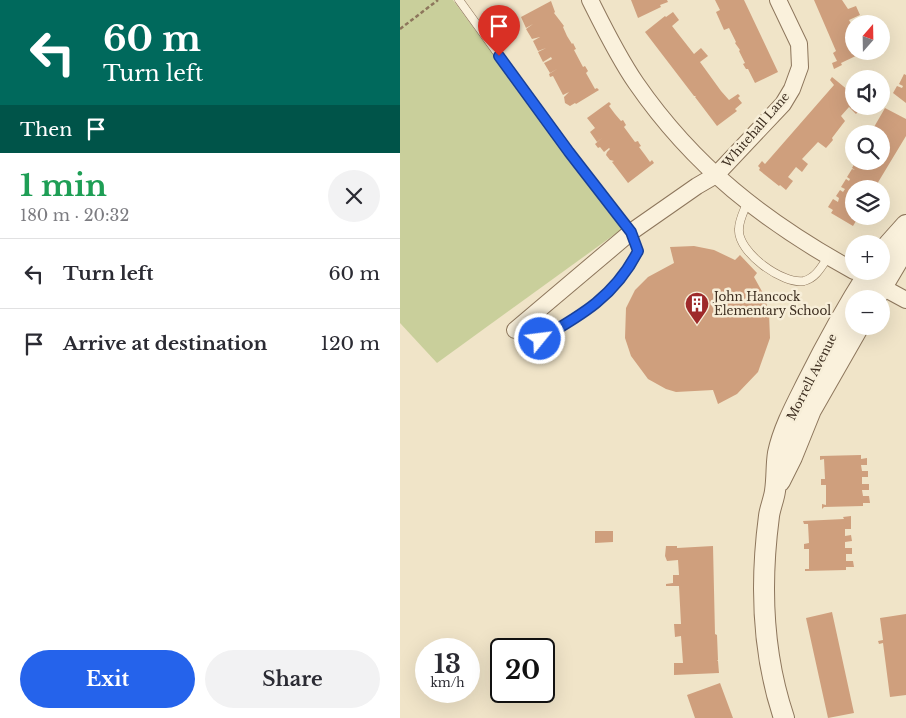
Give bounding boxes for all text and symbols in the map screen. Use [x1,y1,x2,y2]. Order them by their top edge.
pin [478,5,520,56]
icon: arrive [485,12,513,40]
north arrow [845,15,890,60]
map controls [845,15,890,335]
text: 60 m [103,17,201,60]
icon: left [20,20,85,85]
text: Turn left [103,60,203,87]
button: sound [845,70,890,115]
street label: Whitehall Lane [718,89,792,171]
icon: arrive [82,115,110,143]
text: Then [20,118,72,141]
button: search [845,125,890,170]
text: 1 min [20,167,107,204]
button: close [328,170,380,222]
button: layers [845,180,890,225]
text: 180 m · 20:32 [20,205,129,225]
button: + [845,235,890,280]
icon: left [20,260,48,288]
text: Turn left [63,262,154,285]
text: 60 m [328,262,380,285]
place label: John Hancock Elementary School [712,289,831,318]
button: − [845,290,890,335]
building icon: John Hancock Elementary School [684,291,710,325]
position arrow [513,312,565,364]
icon: arrive [20,330,48,358]
street label: Morrell Avenue [783,331,840,423]
text: Arrive at destination [63,332,267,355]
text: 120 m [320,332,380,355]
speed limit sign: 20 [490,638,555,703]
text: 13 [434,649,461,680]
button: Exit [20,650,195,708]
button: Share [205,650,380,708]
text: km/h [430,675,465,690]

